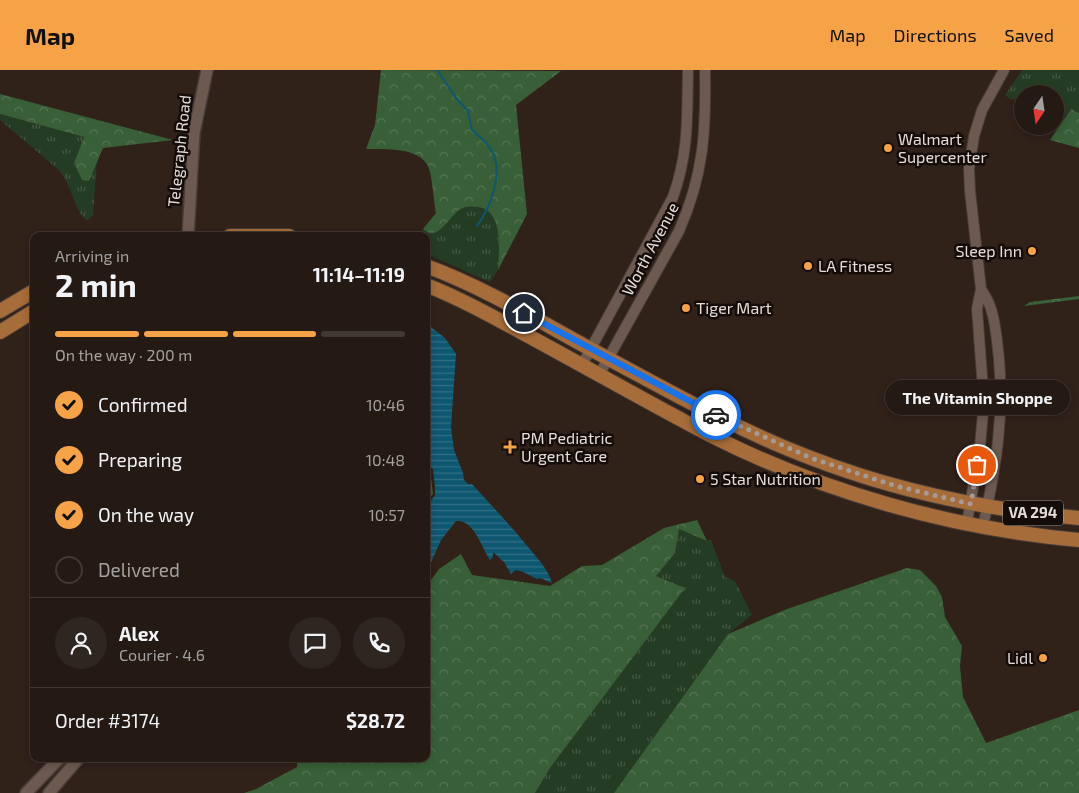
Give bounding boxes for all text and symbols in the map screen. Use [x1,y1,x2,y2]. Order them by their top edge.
text: Map [25,21,75,50]
text: Map [829,24,866,46]
text: Directions [894,24,977,46]
text: Saved [1005,24,1054,46]
north arrow [1014,85,1064,135]
map controls [1014,85,1064,135]
street label: Telegraph Road [163,94,194,208]
place label: Walmart Supercenter [898,129,987,166]
marker: Walmart Supercenter [882,142,894,154]
street label: Worth Avenue [617,199,682,299]
place label: Sleep Inn [955,241,1022,260]
marker: Sleep Inn [1026,245,1038,257]
text: Arriving in [55,246,129,265]
place label: LA Fitness [818,256,892,275]
marker: LA Fitness [802,260,814,272]
text: 11:14–11:19 [313,263,405,286]
text: 2 min [55,265,137,303]
pin [503,292,545,334]
place label: Tiger Mart [696,298,772,317]
icon: home [510,299,538,327]
marker: Tiger Mart [680,302,692,314]
text: On the way · 200 m [55,345,192,364]
callout: The Vitamin Shoppe [884,380,1070,415]
text: The Vitamin Shoppe [903,388,1052,407]
courier [691,390,741,440]
icon: check [55,391,83,419]
text: Confirmed [98,393,188,416]
text: 10:46 [366,395,405,414]
icon: car [702,401,730,429]
place label: PM Pediatric Urgent Care [521,428,612,465]
marker: PM Pediatric Urgent Care [503,440,517,454]
pin [956,444,998,486]
icon: check [55,446,83,474]
text: Preparing [98,448,182,471]
text: 10:48 [366,450,405,469]
icon: bag [963,451,991,479]
place label: 5 Star Nutrition [710,469,821,488]
marker: 5 Star Nutrition [694,473,706,485]
road number: VA 294 [1003,500,1063,526]
icon: check [55,501,83,529]
text: On the way [98,503,194,526]
text: 10:57 [368,505,405,524]
text: Delivered [98,558,180,581]
button: person [55,617,107,669]
button: chat [289,617,341,669]
button: phone [353,617,405,669]
text: Alex [119,622,159,645]
text: Courier · 4.6 [119,645,205,664]
place label: Lidl [1007,648,1033,667]
marker: Lidl [1037,652,1049,664]
text: Order #3174 [55,709,160,732]
text: $28.72 [346,709,405,732]

